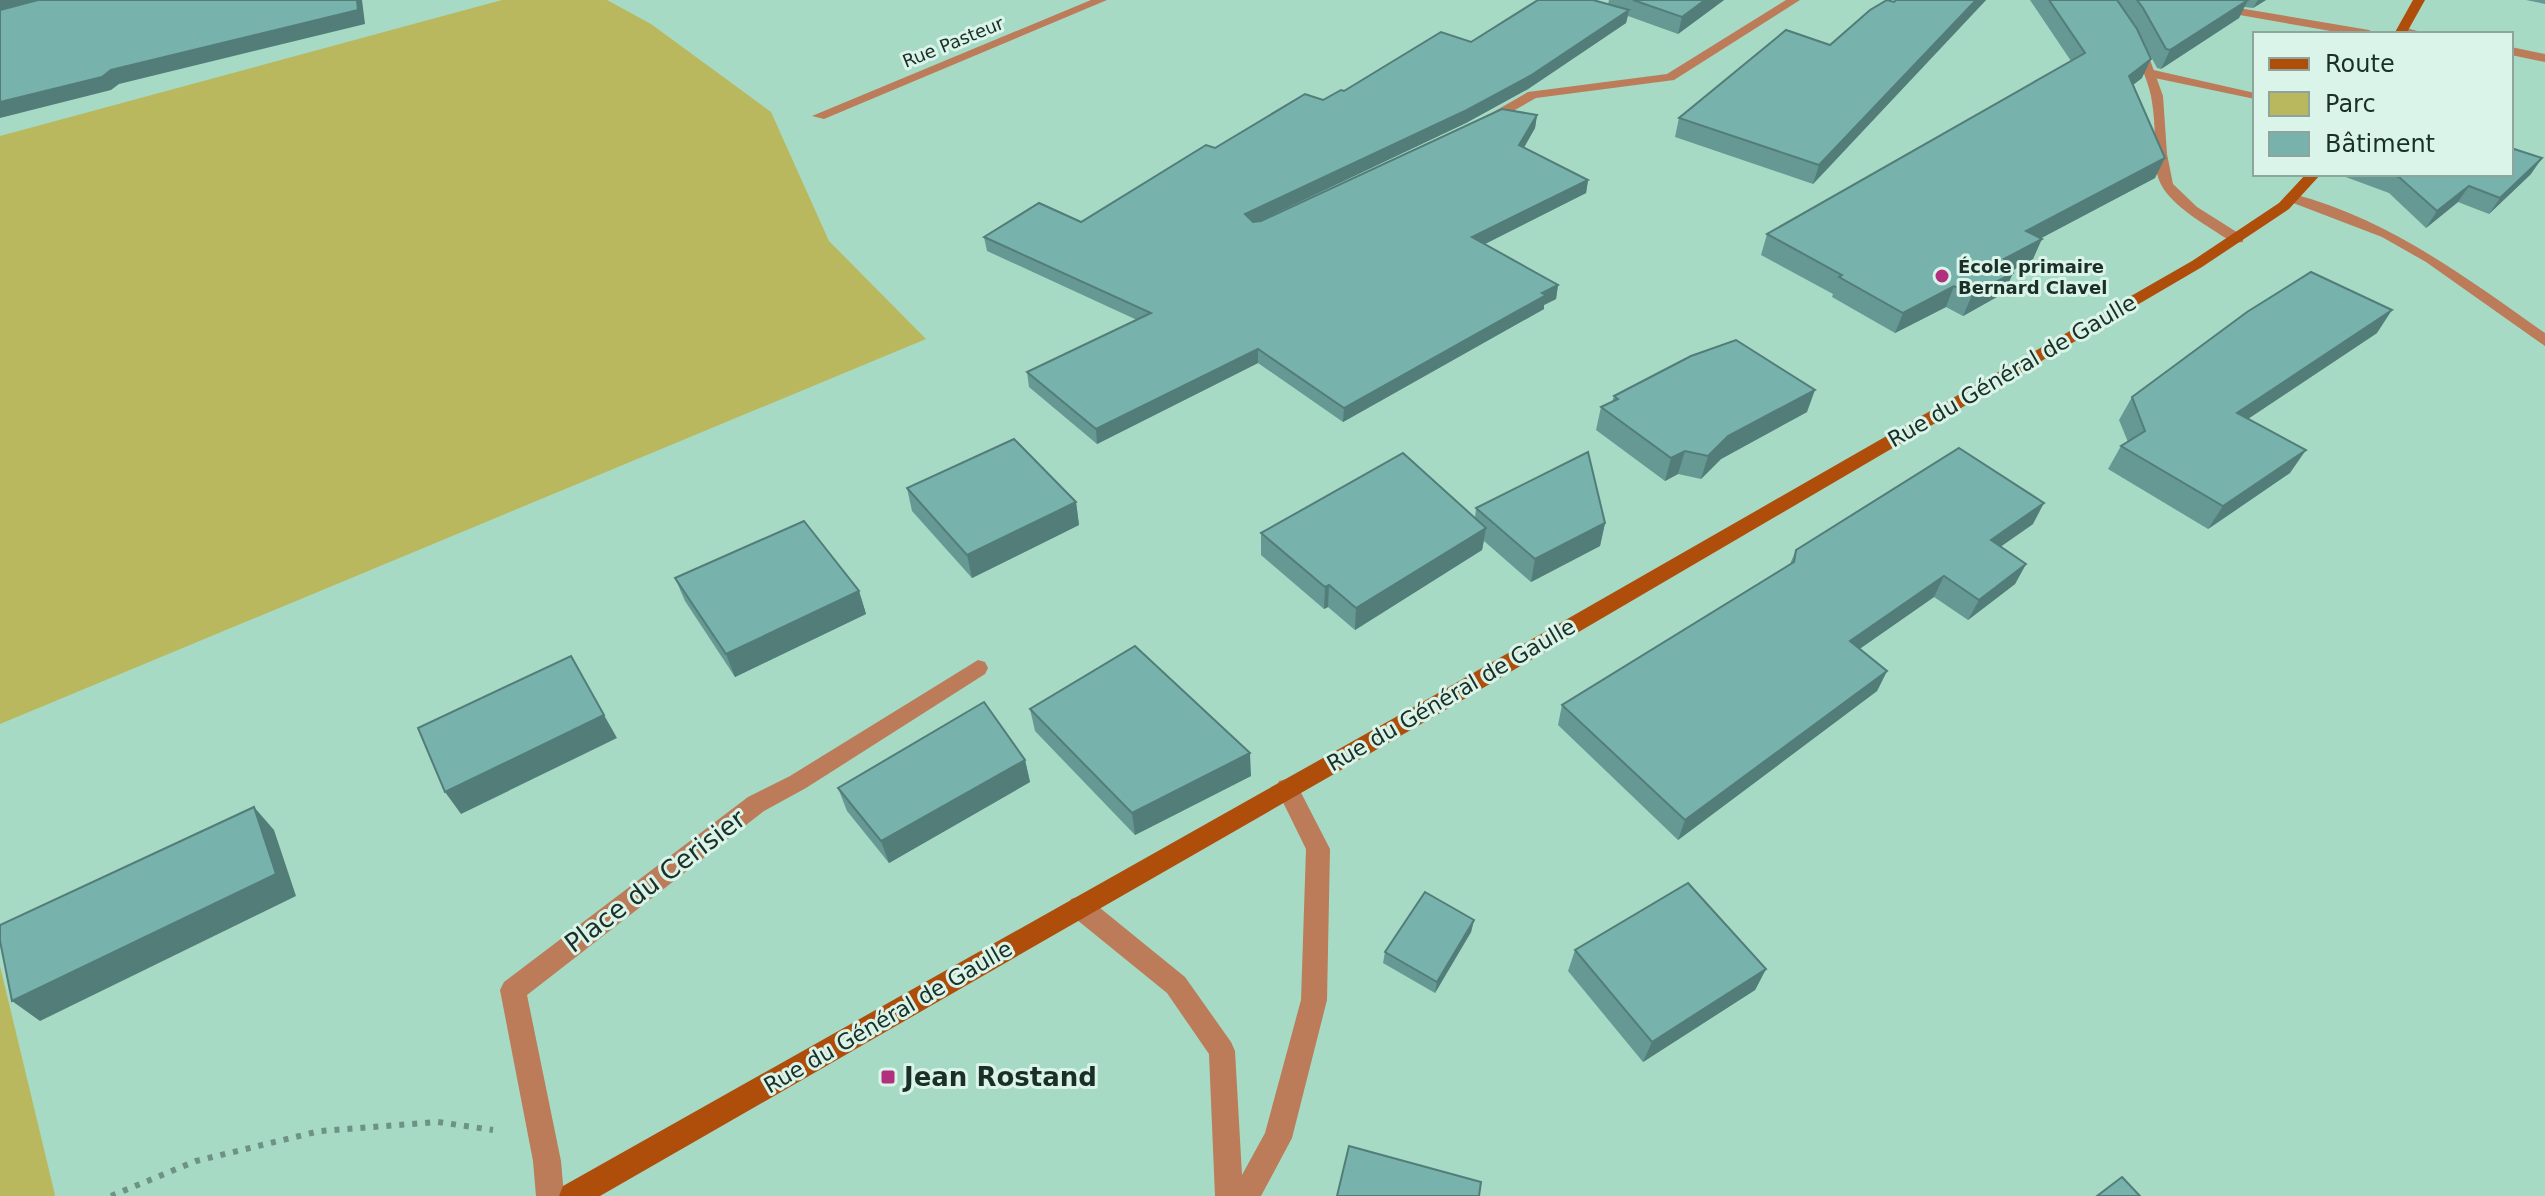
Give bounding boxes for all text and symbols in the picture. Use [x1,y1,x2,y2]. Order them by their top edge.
street label: Rue Pasteur [899,12,1007,72]
legend [2253,32,2513,176]
text: Route [2325,50,2395,78]
text: Parc [2325,90,2376,118]
text: Bâtiment [2325,130,2435,158]
place label: École primaire Bernard Clavel [1958,256,2107,298]
marker: École primaire Bernard Clavel [1933,267,1951,285]
street label: Rue du Général de Gaulle [1884,290,2140,452]
street label: Rue du Général de Gaulle [1323,614,1579,776]
street label: Place du Cerisier [559,803,751,959]
street label: Rue du Général de Gaulle [760,936,1016,1098]
place label: Jean Rostand [902,1062,1097,1092]
marker: Jean Rostand [879,1068,897,1086]

